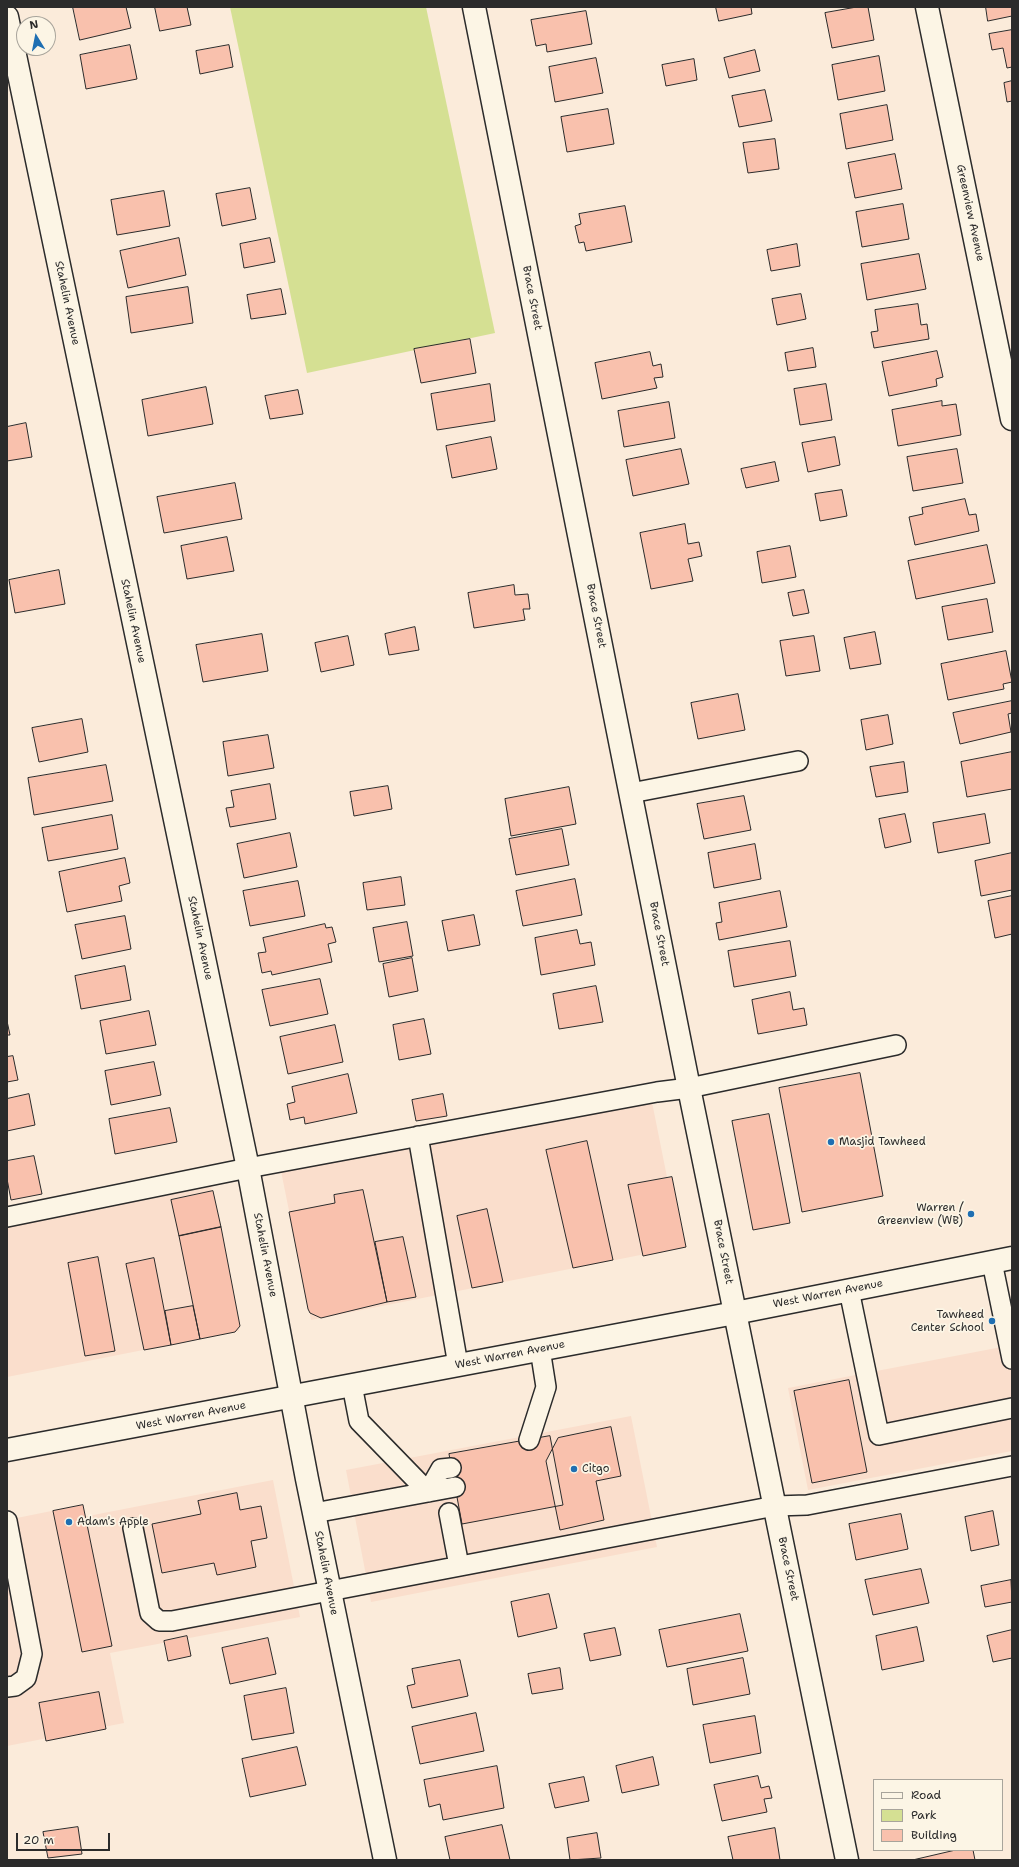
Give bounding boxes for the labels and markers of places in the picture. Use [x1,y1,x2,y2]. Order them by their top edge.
place label: Masjid Tawheed [839,1135,926,1149]
marker: Masjid Tawheed [826,1137,836,1147]
place label: Warren / Greenview (WB) [877,1201,963,1227]
marker: Warren / Greenview (WB) [966,1209,976,1219]
place label: Tawheed Center School [911,1308,984,1334]
marker: Tawheed Center School [987,1316,997,1326]
place label: Citgo [582,1462,609,1476]
marker: Citgo [569,1464,579,1474]
place label: Adam's Apple [77,1515,149,1529]
marker: Adam's Apple [64,1517,74,1527]

